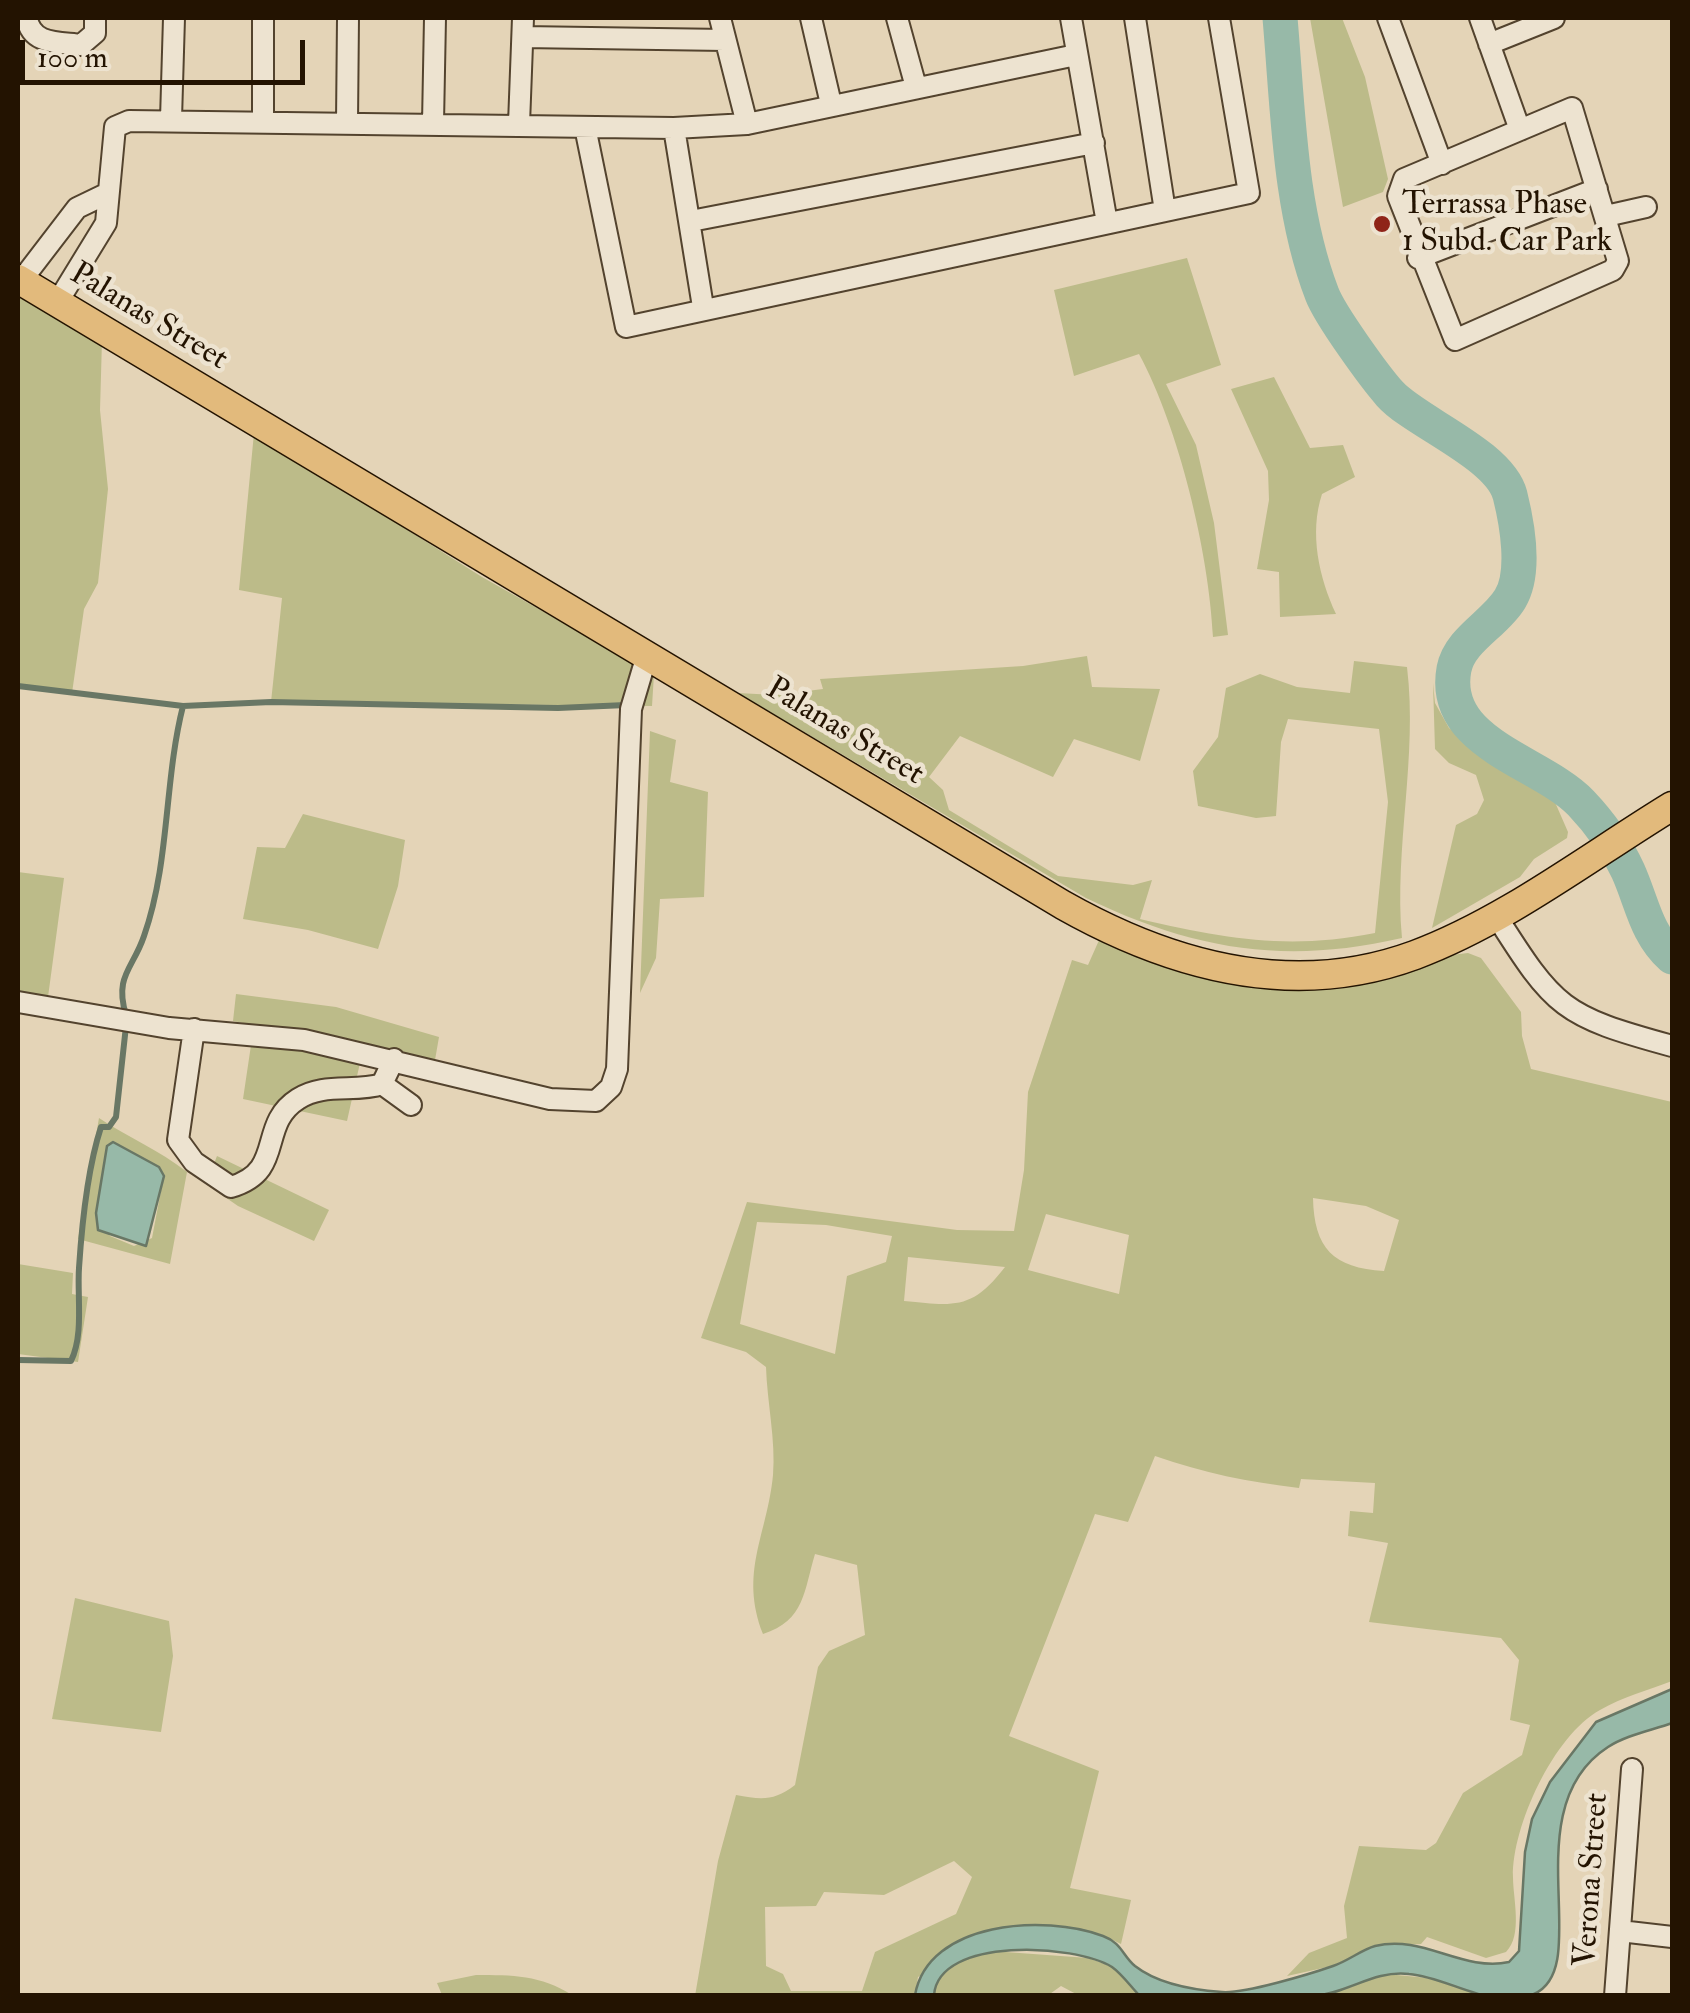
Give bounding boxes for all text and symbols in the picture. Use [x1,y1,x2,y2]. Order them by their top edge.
scale bar [25,20,310,82]
text: 100 m [37,39,108,76]
place label: Terrassa Phase 1 Subd. Car Park [1402,187,1612,262]
marker: Terrassa Phase 1 Subd. Car Park [1371,213,1393,235]
street label: Palanas Street [62,256,234,380]
street label: Palanas Street [758,671,930,795]
street label: Verona Street [1568,1792,1618,1968]

